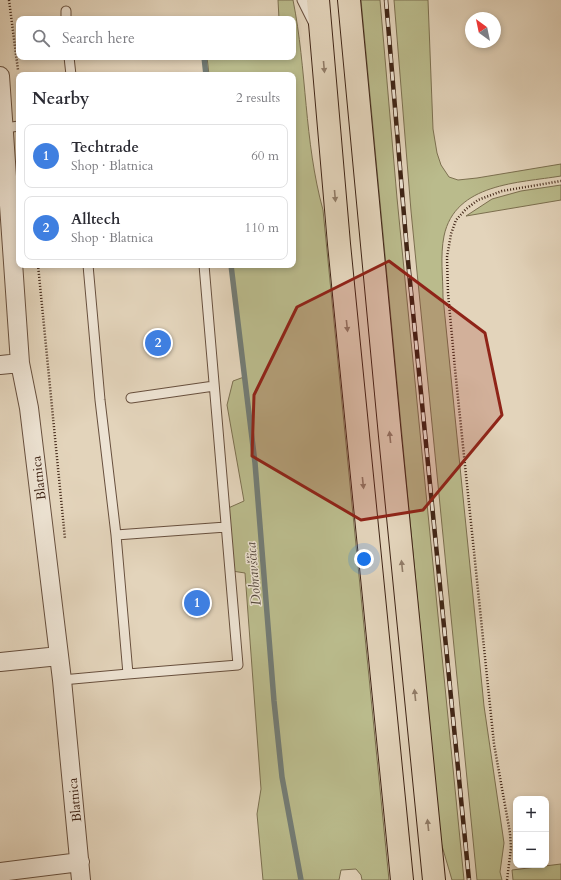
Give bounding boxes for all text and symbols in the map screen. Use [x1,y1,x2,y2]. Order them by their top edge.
north arrow [465,12,501,48]
search box [16,16,296,60]
icon: search [30,27,52,49]
text: Search here [62,28,135,48]
one-way arrow [320,61,327,73]
text: Nearby [32,87,89,110]
text: 2 results [236,89,280,107]
text: Techtrade [71,137,139,157]
text: 1 [43,147,49,165]
text: 60 m [251,147,279,165]
text: Shop · Blatnica [71,157,153,175]
one-way arrow [332,190,338,202]
text: Alltech [71,209,120,229]
text: 2 [43,219,49,237]
text: 110 m [245,219,279,237]
text: Shop · Blatnica [71,229,153,247]
one-way arrow [344,320,351,332]
pin: 2 [145,328,171,358]
one-way arrow [386,430,393,443]
street label: Blatnica [27,454,51,501]
one-way arrow [359,477,366,489]
water label: Dobravščica [241,541,266,607]
your location [354,549,374,569]
one-way arrow [399,560,406,572]
pin: 1 [184,588,210,618]
one-way arrow [412,689,419,701]
street label: Blatnica [64,776,86,823]
map controls [513,796,549,868]
button: + [513,796,549,832]
one-way arrow [425,819,431,831]
button: − [513,832,549,868]

